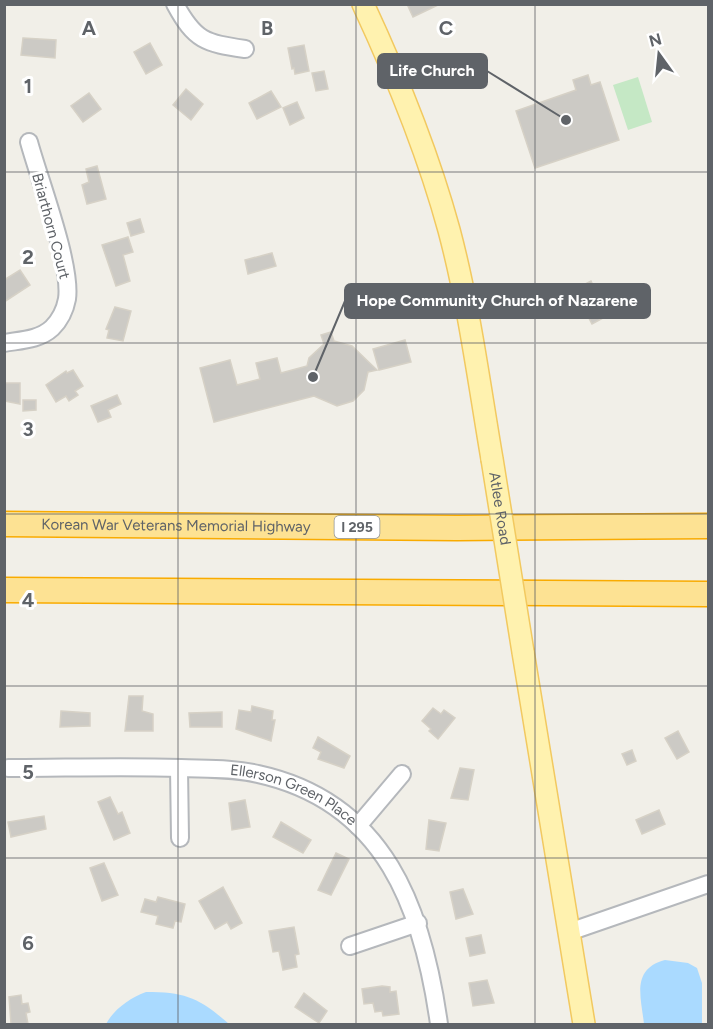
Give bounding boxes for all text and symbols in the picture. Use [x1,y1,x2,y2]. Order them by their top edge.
text: A [82,16,97,40]
text: B [261,16,273,40]
text: C [439,16,453,40]
north arrow [629,24,689,84]
text: N [647,29,664,51]
callout: Life Church [378,54,487,88]
text: Life Church [389,61,475,80]
text: 1 [24,74,32,98]
street label: Briarthorn Court [28,171,74,281]
text: 2 [22,245,34,269]
callout: Hope Community Church of Nazarene [345,284,650,318]
text: Hope Community Church of Nazarene [356,291,638,310]
text: 3 [22,417,34,441]
street label: Atlee Road [485,471,515,546]
street label: Korean War Veterans Memorial Highway [41,515,311,536]
road number: I 295 [334,516,380,538]
text: 4 [22,588,35,612]
text: 5 [22,760,34,784]
street label: Ellerson Green Place [229,761,361,829]
text: 6 [22,931,34,955]

